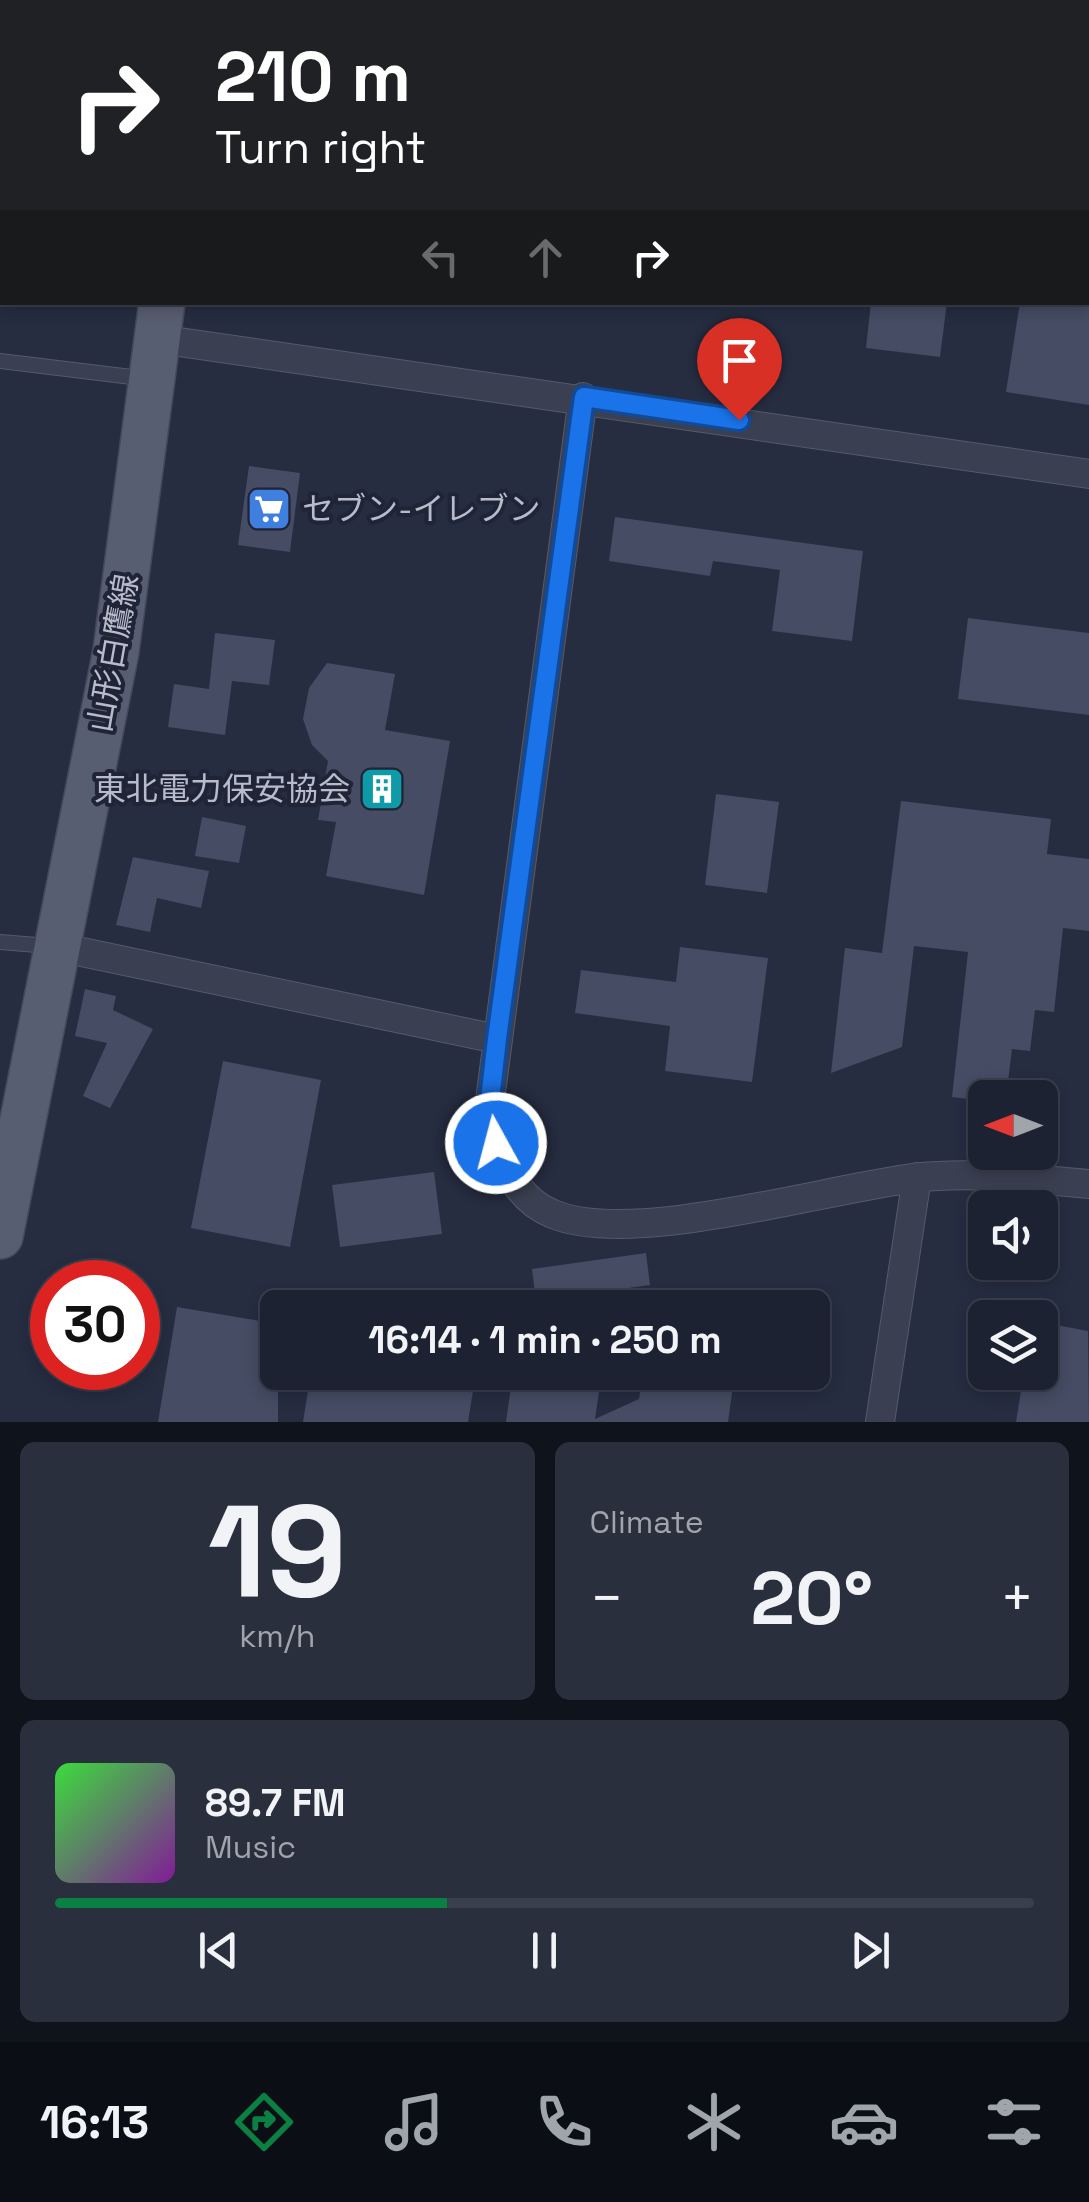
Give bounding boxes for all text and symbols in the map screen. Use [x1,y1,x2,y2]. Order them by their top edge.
text: 210 m [215,32,411,121]
icon: right [50,40,180,170]
text: Turn right [215,119,426,176]
icon: left [413,230,468,285]
icon: ahead [518,230,573,285]
icon: right [623,230,678,285]
pin [697,318,782,421]
icon: arrive [712,333,767,388]
supermarket icon: セブン-イレブン [246,486,292,532]
place label: セブン-イレブン [302,489,541,529]
street label: 山形白鷹線 [79,571,147,735]
building icon: 東北電力保安協会 [359,766,405,812]
place label: 東北電力保安協会 [94,769,350,809]
north arrow [968,1080,1058,1170]
map controls [968,1080,1058,1390]
position arrow [444,1091,548,1195]
button: sound [968,1190,1058,1280]
speed limit sign: 30 [30,1260,160,1390]
button: layers [968,1300,1058,1390]
text: 16:14 · 1 min · 250 m [368,1316,722,1364]
text: 19 [208,1468,347,1634]
text: Climate [590,1502,704,1542]
text: 20° [750,1550,873,1646]
text: − [590,1563,624,1633]
text: + [1000,1563,1034,1633]
text: km/h [239,1616,315,1656]
text: 89.7 FM [205,1779,345,1827]
text: Music [205,1827,296,1867]
icon: previous [191,1923,246,1978]
icon: pause [517,1923,572,1978]
icon: next [843,1923,898,1978]
icon: directions [229,2087,299,2157]
icon: music [379,2087,449,2157]
icon: phone [529,2087,599,2157]
icon: climate [679,2087,749,2157]
icon: car [829,2087,899,2157]
icon: filters [979,2087,1049,2157]
text: 16:13 [40,2094,149,2151]

